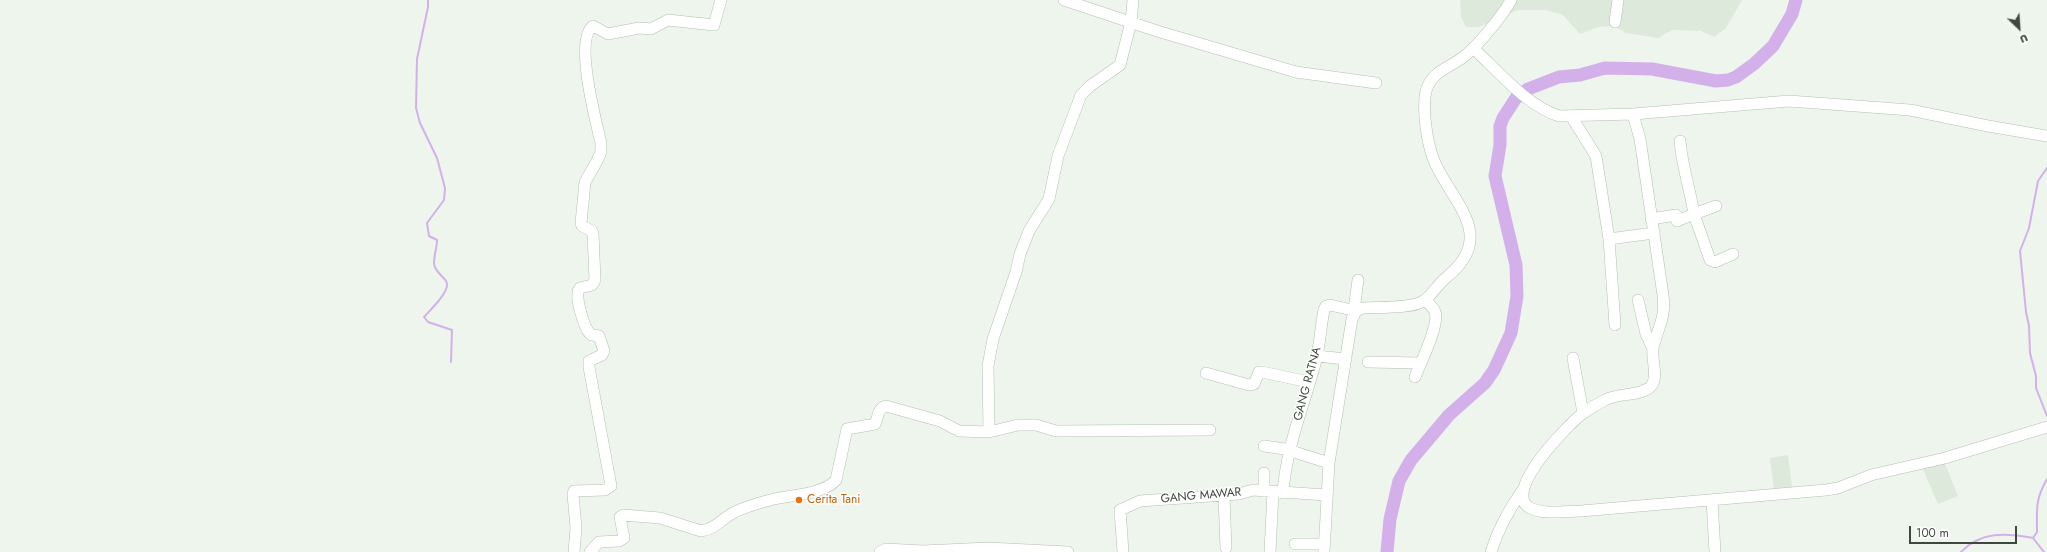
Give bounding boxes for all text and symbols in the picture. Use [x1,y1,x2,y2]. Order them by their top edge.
north arrow [1999,8,2039,48]
text: U [2017,30,2031,48]
street label: GANG RATNA [1291,346,1325,422]
street label: GANG MAWAR [1160,485,1242,507]
place label: Cerita Tani [807,493,860,507]
marker: Cerita Tani [794,495,804,505]
scale bar [1911,518,2019,544]
text: 100 m [1916,524,1949,542]

